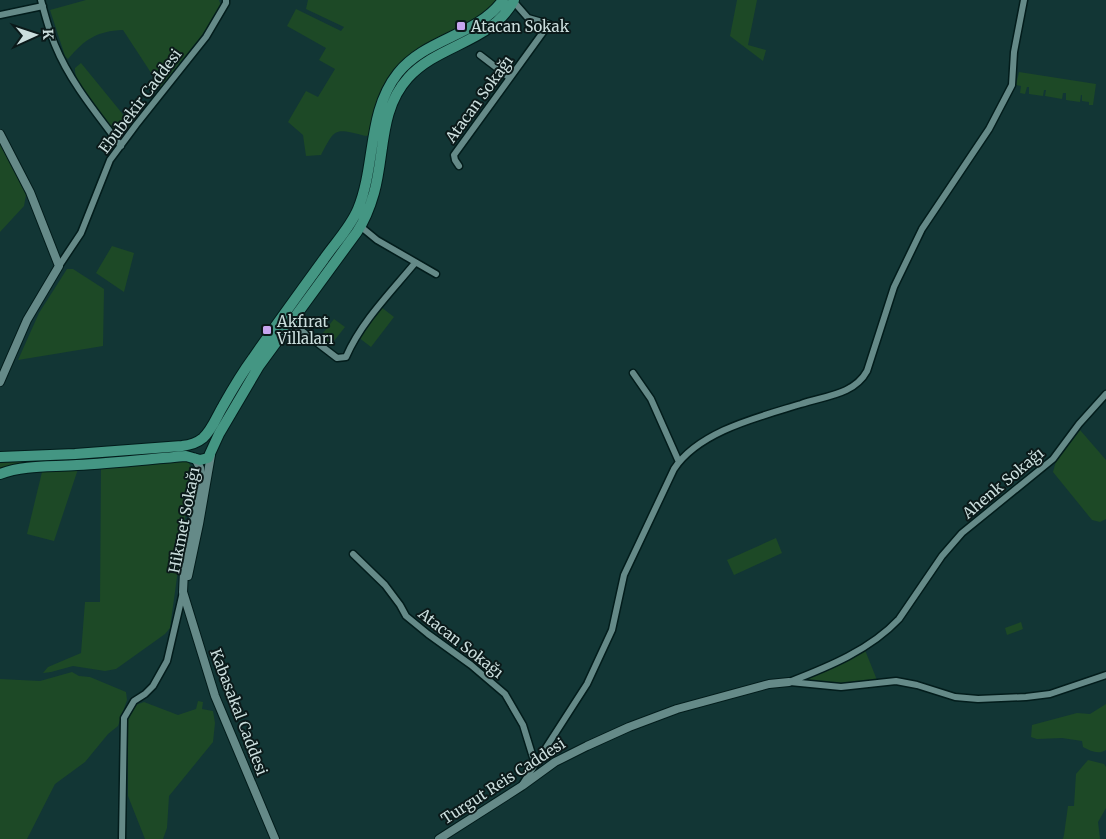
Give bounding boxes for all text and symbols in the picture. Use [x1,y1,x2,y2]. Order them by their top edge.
north arrow [10,10,60,60]
place label: Atacan Sokak [470,17,570,36]
marker: Atacan Sokak [455,20,467,32]
text: K [39,29,57,41]
street label: Ebubekir Caddesi [95,45,186,157]
street label: Atacan Sokağı [441,52,517,147]
place label: Akfırat Villaları [276,312,334,348]
marker: Akfırat Villaları [261,324,273,336]
street label: Ahenk Sokağı [958,443,1048,523]
street label: Hikmet Sokağı [164,465,204,575]
street label: Atacan Sokağı [414,603,507,682]
street label: Kabasakal Caddesi [206,646,272,778]
street label: Turgut Reis Caddesi [437,734,569,828]

